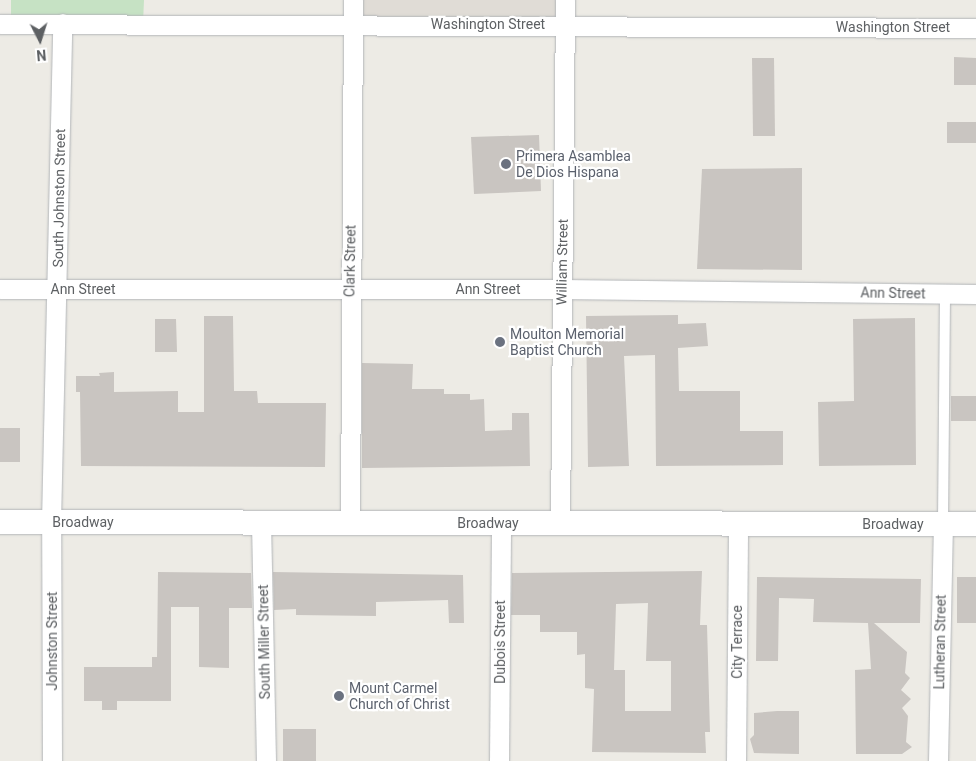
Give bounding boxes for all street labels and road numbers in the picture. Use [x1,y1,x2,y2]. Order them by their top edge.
street label: Washington Street [431,16,545,32]
street label: Washington Street [836,19,950,35]
street label: South Johnston Street [49,129,69,267]
street label: William Street [553,219,571,305]
street label: Clark Street [341,225,359,297]
street label: Ann Street [50,281,116,297]
street label: Ann Street [455,281,521,297]
street label: Ann Street [860,284,926,302]
street label: Broadway [52,514,114,530]
street label: Broadway [457,515,519,531]
street label: Broadway [862,516,924,532]
street label: South Miller Street [255,584,273,700]
street label: Johnston Street [44,592,60,690]
street label: Lutheran Street [931,594,949,690]
street label: Dubois Street [492,600,508,684]
street label: City Terrace [729,605,745,679]

